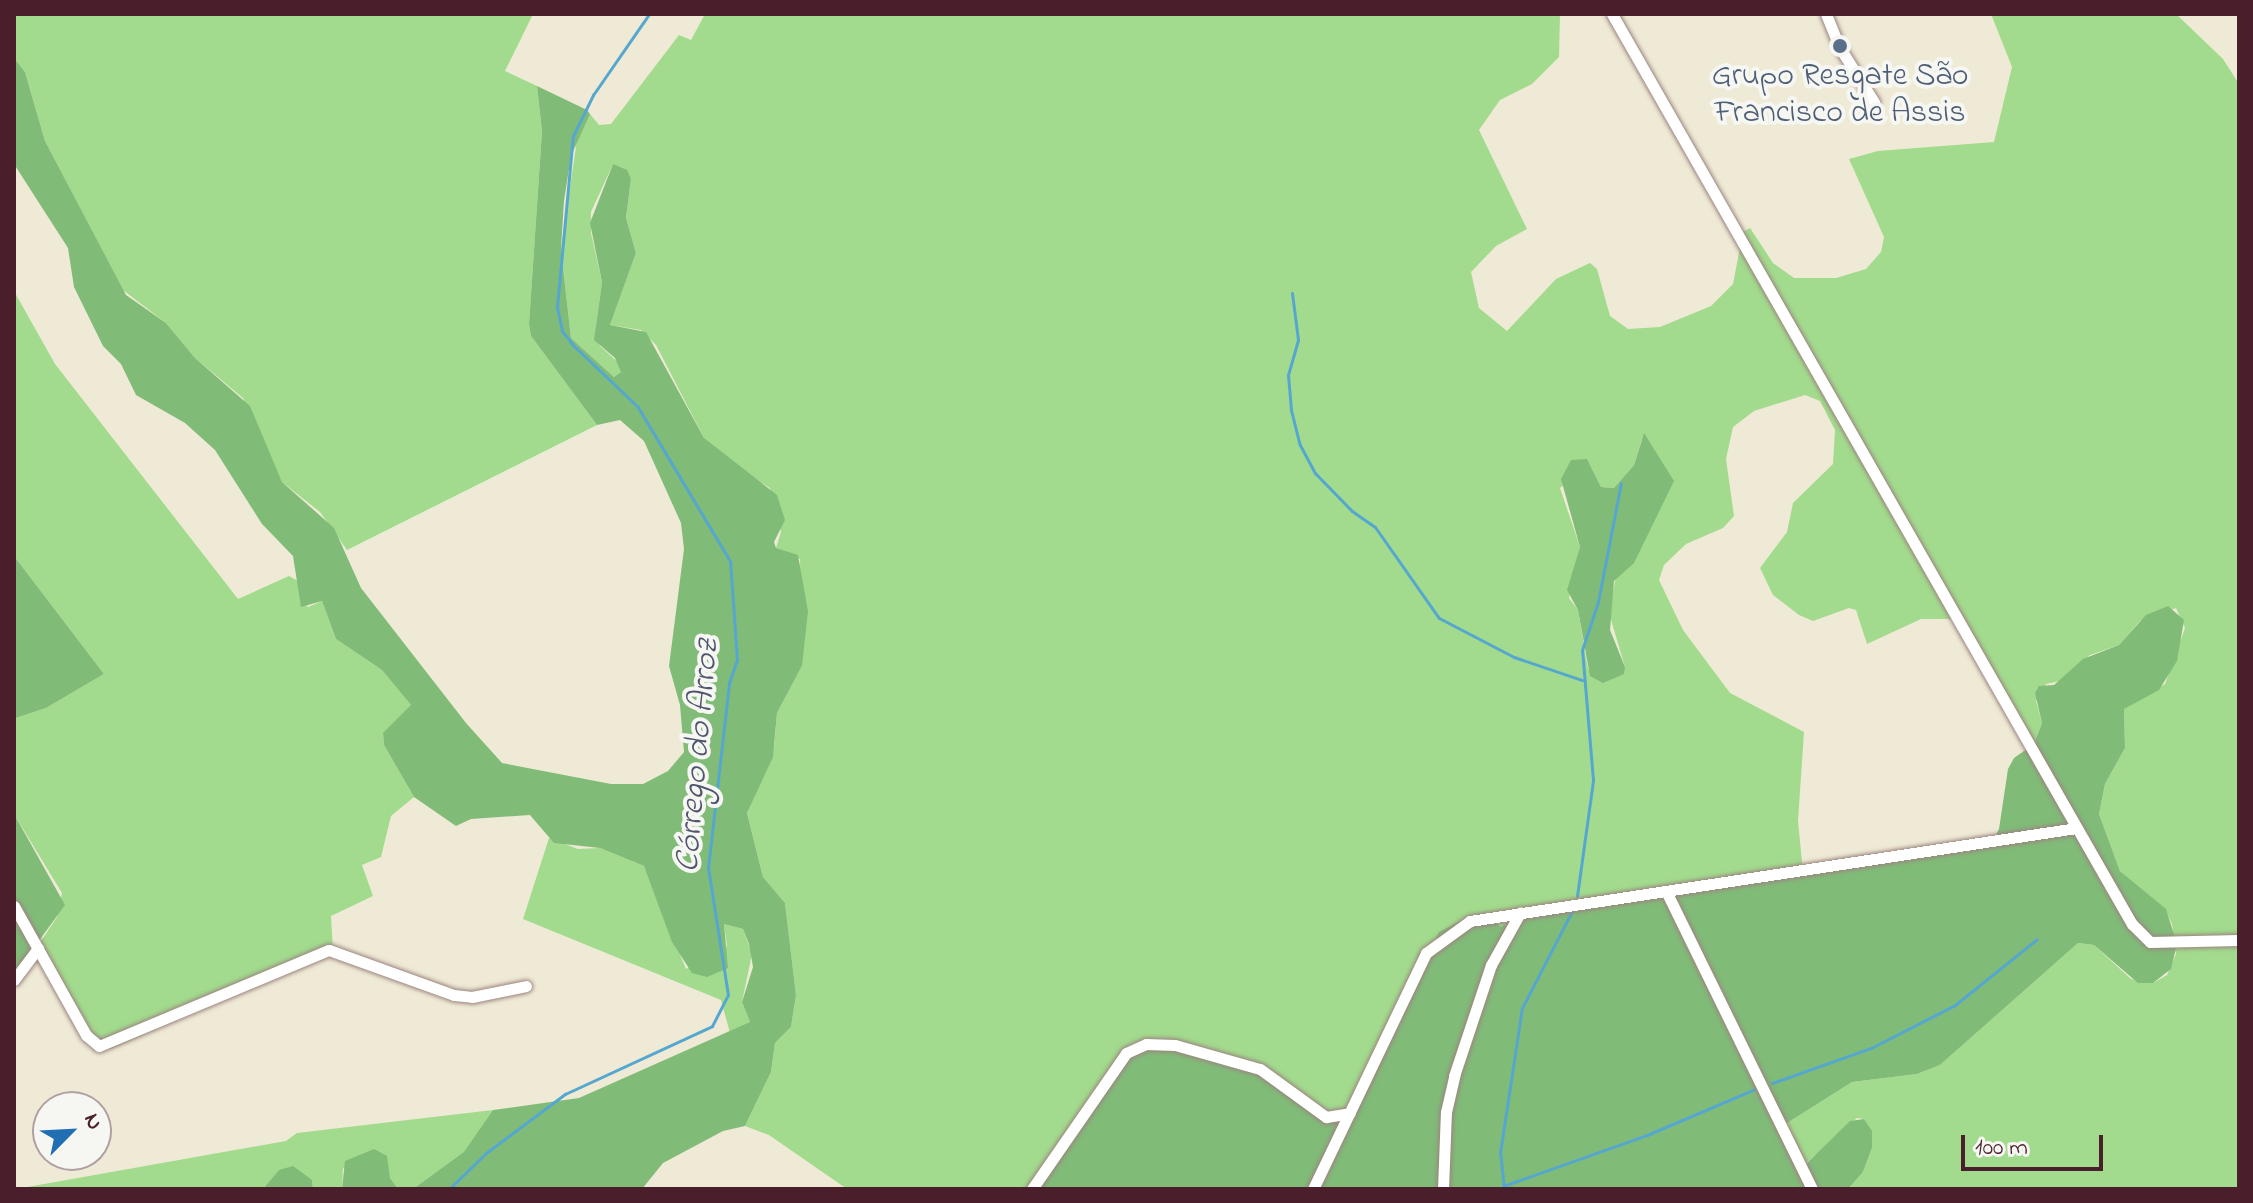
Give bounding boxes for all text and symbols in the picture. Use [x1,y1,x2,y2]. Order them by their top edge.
marker: Grupo Resgate São Francisco de Assis [1831,37,1849,55]
place label: Grupo Resgate São Francisco de Assis [1712,59,1968,134]
water label: Córrego do Arroz [669,638,729,874]
north arrow [32,1091,112,1171]
text: N [74,1109,110,1135]
scale bar [1965,1119,2107,1169]
text: 100 m [1975,1131,2028,1166]

